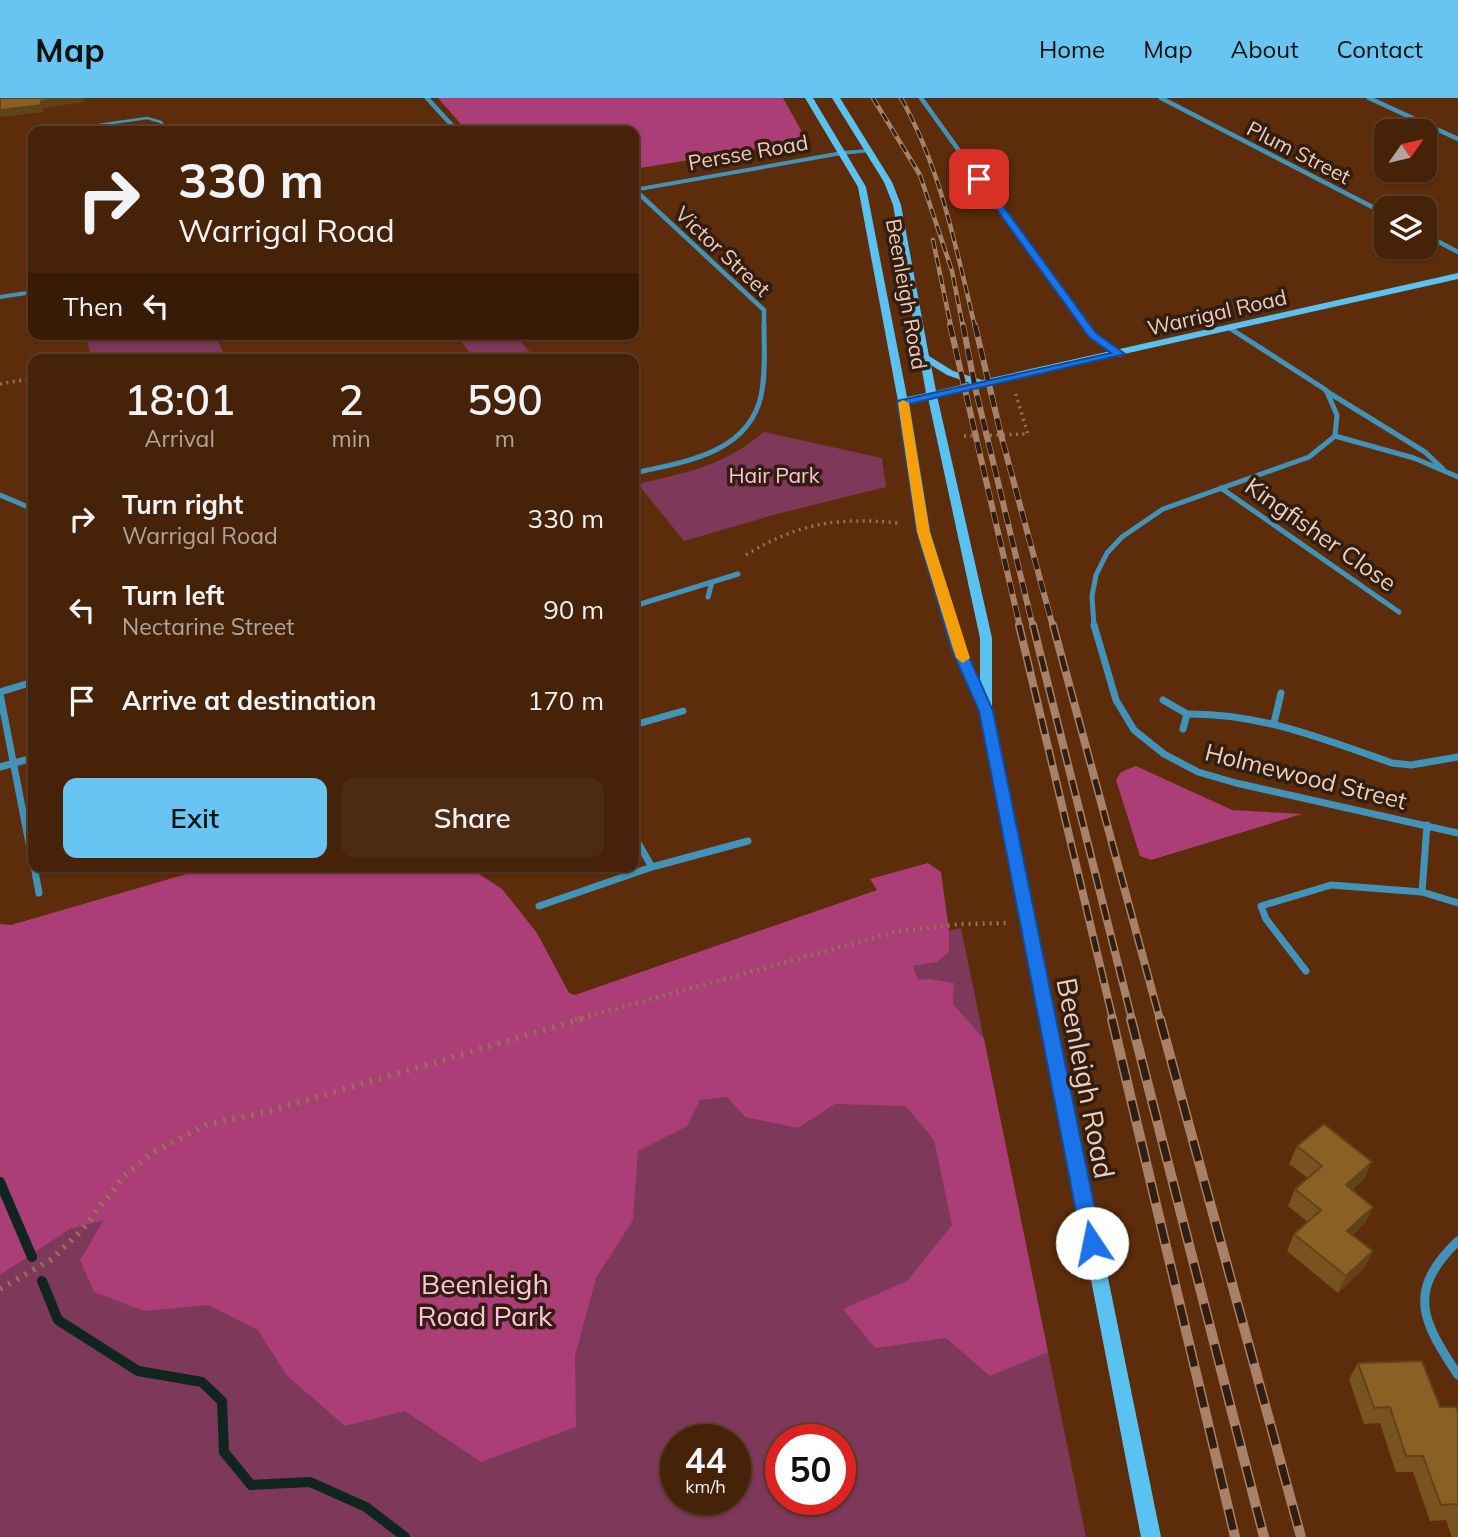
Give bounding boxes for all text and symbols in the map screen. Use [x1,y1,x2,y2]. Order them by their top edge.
text: Map [35,29,105,70]
text: Home [1039,34,1105,64]
text: Map [1143,34,1193,64]
text: About [1231,34,1299,64]
text: Contact [1337,34,1423,64]
street label: Plum Street [1243,115,1355,189]
north arrow [1374,119,1437,182]
map controls [1374,119,1437,259]
street label: Persse Road [686,129,810,175]
text: 330 m [178,149,324,210]
pin [949,149,1009,209]
icon: right [63,154,154,245]
icon: arrive [960,160,998,198]
button: layers [1374,196,1437,259]
street label: Victor Street [670,200,776,302]
text: Warrigal Road [178,210,395,250]
street label: Beenleigh Road [881,217,933,371]
street label: Warrigal Road [1145,283,1289,341]
icon: left [137,287,175,325]
text: Then [63,290,123,323]
text: 18:01 [124,373,235,426]
text: 2 [338,373,364,426]
text: 590 [467,373,543,426]
text: Arrival [145,424,215,453]
text: min [331,424,371,453]
text: m [495,424,515,453]
park label: Hair Park [729,462,820,488]
street label: Kingfisher Close [1239,471,1403,597]
text: Turn right [122,488,243,521]
icon: right [63,500,101,538]
text: 330 m [528,502,604,535]
text: Warrigal Road [122,521,278,550]
text: Turn left [122,579,224,612]
icon: left [63,591,101,629]
text: 90 m [543,593,604,626]
text: Nectarine Street [122,612,294,641]
icon: arrive [63,682,101,720]
text: Arrive at destination [122,684,377,717]
text: 170 m [528,684,604,717]
street label: Holmewood Street [1202,736,1410,816]
button: Exit [63,778,327,858]
button: Share [341,778,604,858]
street label: Beenleigh Road [1049,975,1123,1181]
position arrow [1055,1206,1129,1280]
park label: Beenleigh Road Park [418,1266,553,1333]
speed limit sign: 50 [765,1424,856,1515]
text: 44 [684,1438,727,1482]
text: km/h [685,1475,726,1498]

